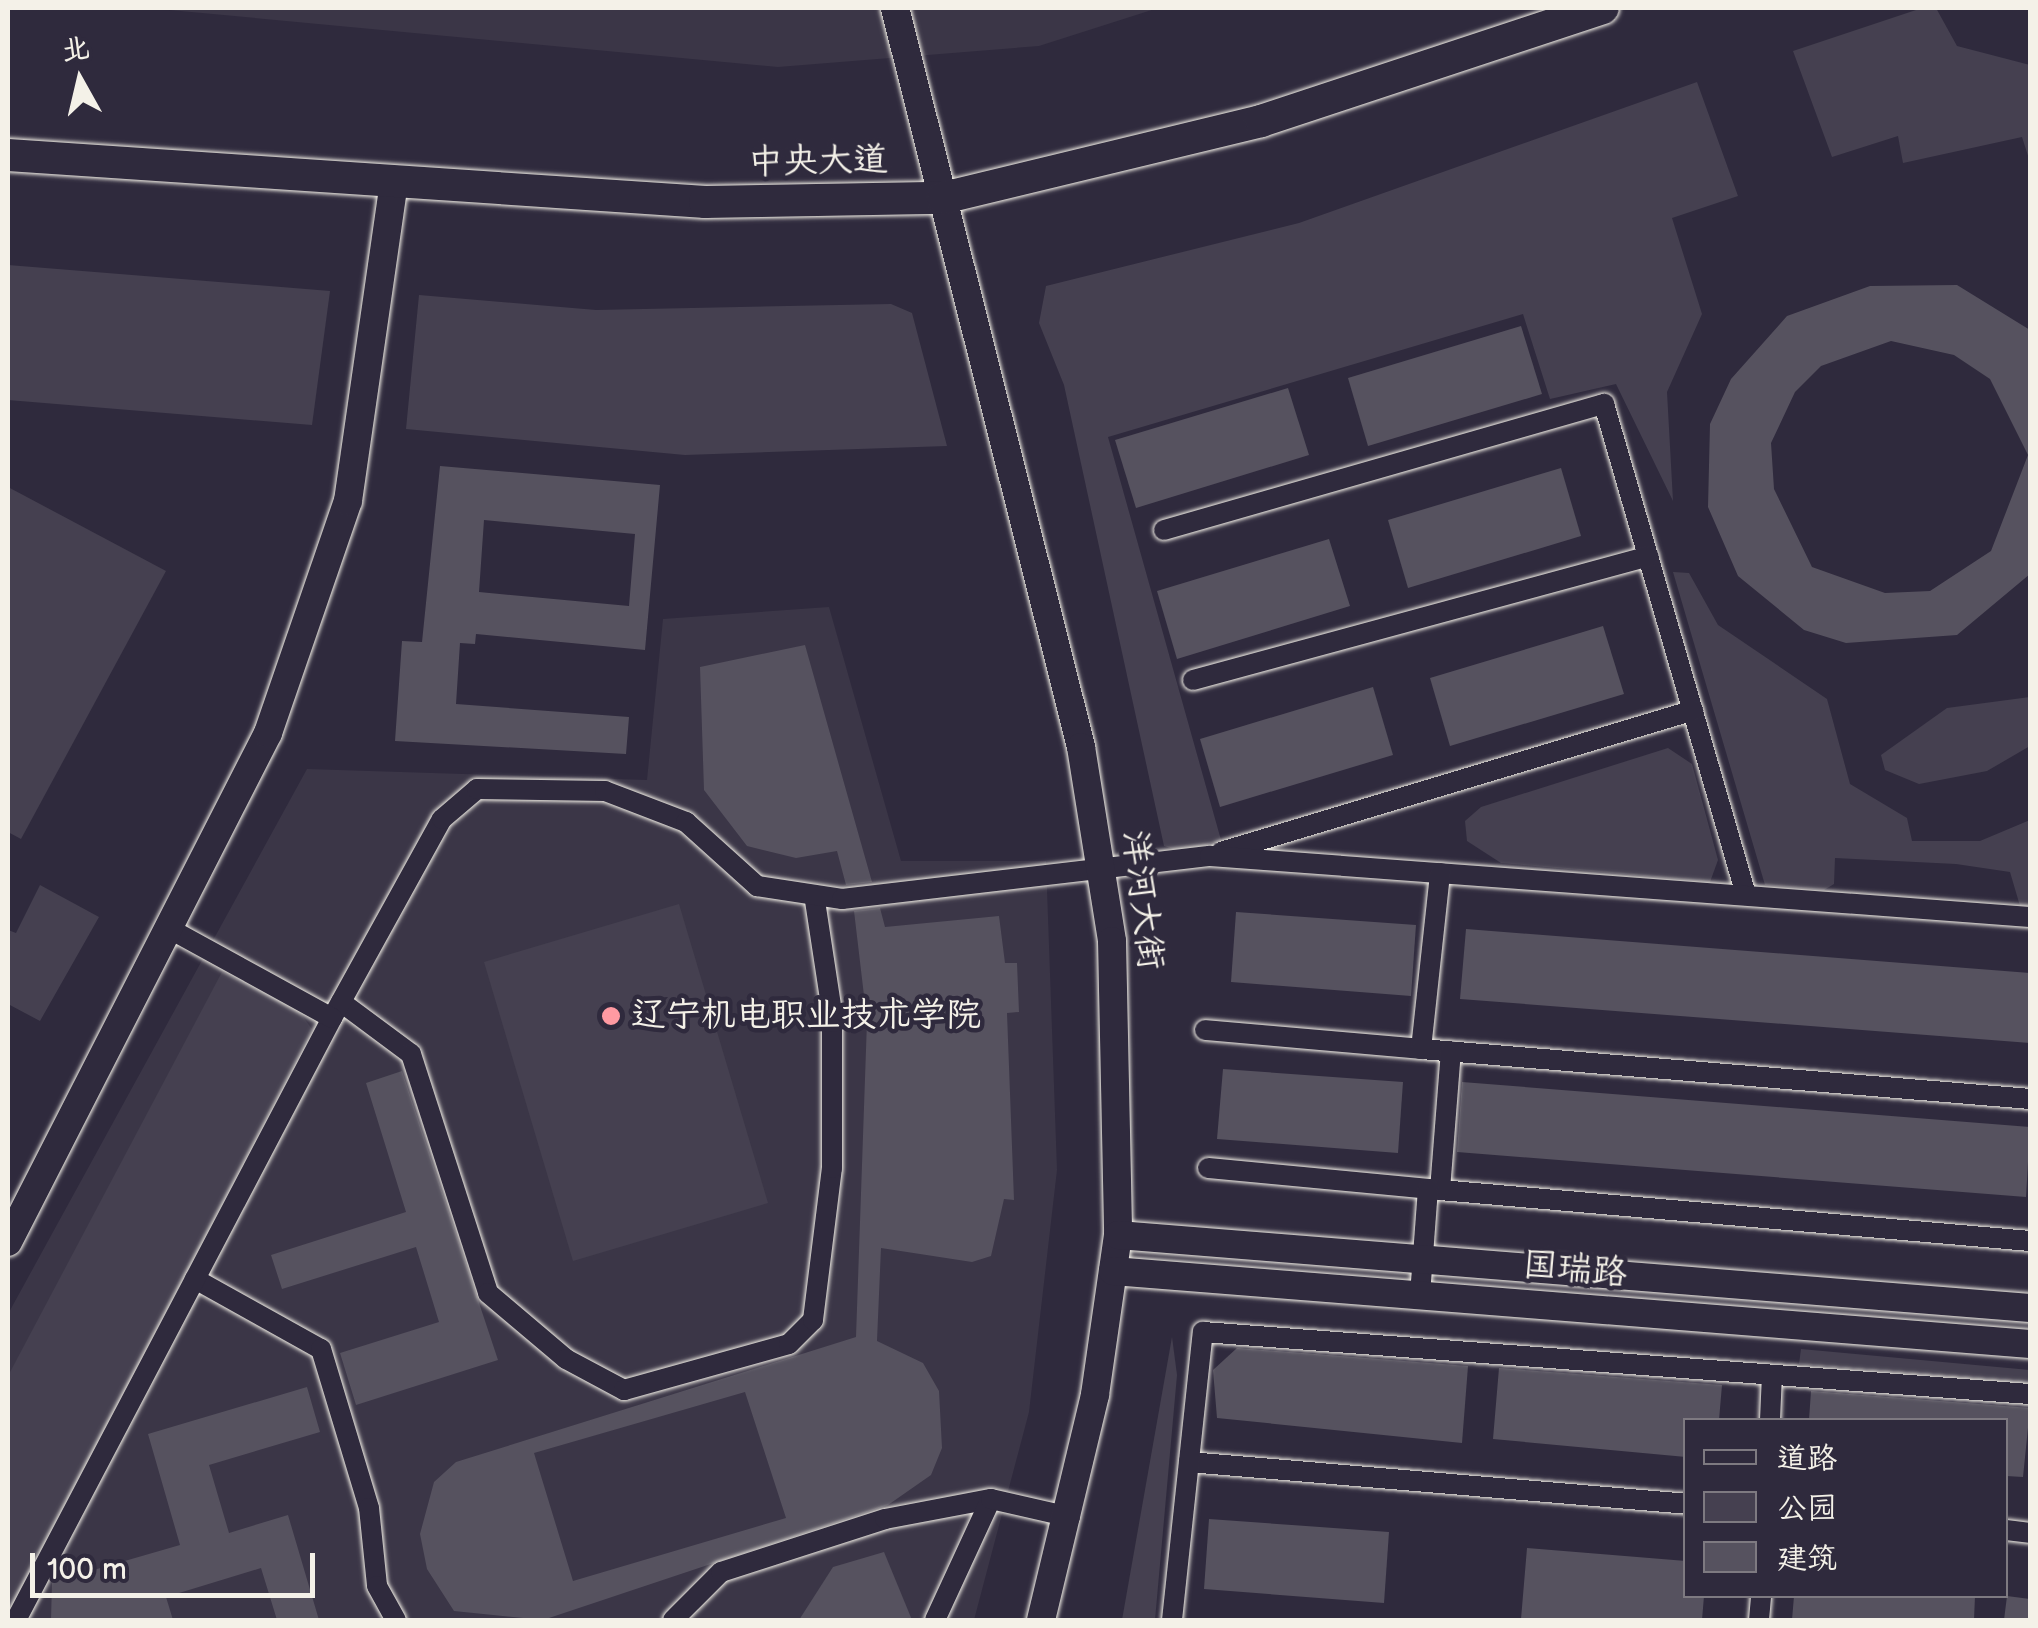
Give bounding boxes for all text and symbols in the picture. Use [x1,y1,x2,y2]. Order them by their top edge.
north arrow [30,30,130,130]
text: 北 [60,32,92,68]
street label: 中央大道 [748,140,888,184]
street label: 洋河大街 [1113,828,1171,972]
place label: 辽宁机电职业技术学院 [631,995,981,1037]
marker: 辽宁机电职业技术学院 [600,1005,622,1027]
street label: 国瑞路 [1521,1245,1629,1295]
legend [1683,1418,2008,1598]
text: 道路 [1777,1441,1837,1477]
text: 公园 [1777,1491,1837,1527]
scale bar [35,1533,320,1595]
text: 建筑 [1777,1541,1837,1577]
text: 100 m [47,1552,127,1588]

